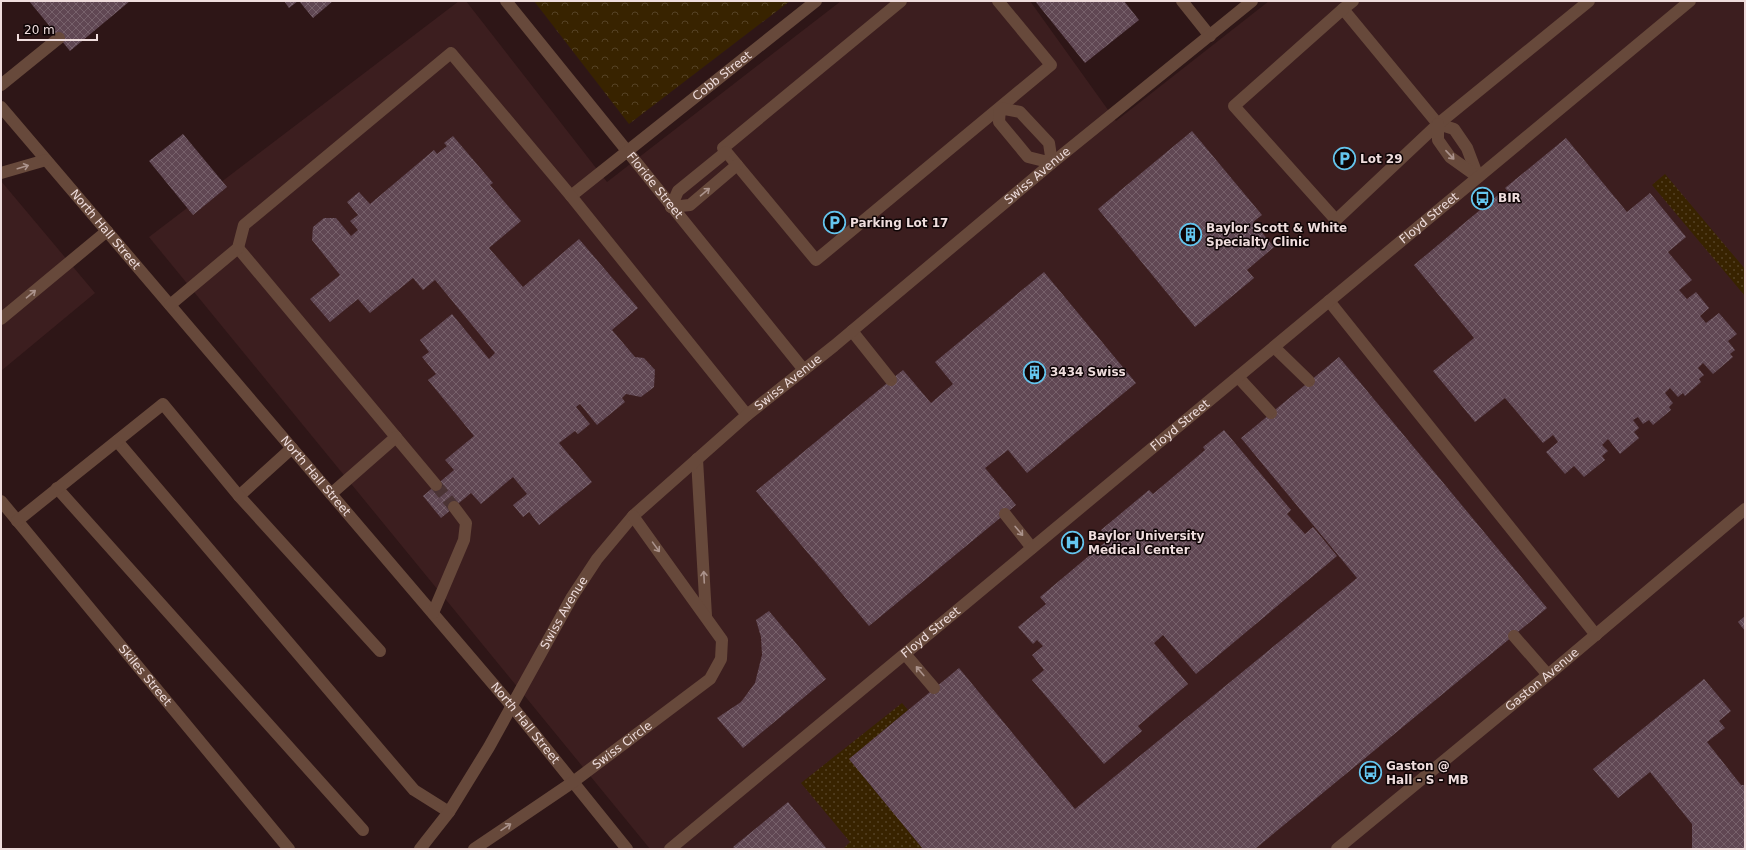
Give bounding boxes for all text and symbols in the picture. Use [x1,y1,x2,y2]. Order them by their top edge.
scale bar [18,16,97,42]
text: 20 m [24,23,55,37]
street label: Cobb Street [690,48,754,103]
street label: Swiss Avenue [1001,144,1073,207]
parking icon: Lot 29 [1331,146,1357,172]
street label: Floride Street [624,149,686,222]
one-way arrow [1445,150,1455,160]
place label: Lot 29 [1360,152,1403,166]
one-way arrow [17,163,30,170]
bus stop icon: BIR [1470,185,1496,211]
street label: North Hall Street [67,187,144,273]
one-way arrow [700,188,711,196]
street label: Floyd Street [1397,189,1462,247]
place label: BIR [1498,191,1521,205]
parking icon: Parking Lot 17 [822,210,848,236]
place label: Parking Lot 17 [850,216,948,230]
place label: Baylor Scott & White Specialty Clinic [1206,221,1347,249]
building icon: Baylor Scott & White Specialty Clinic [1178,222,1204,248]
one-way arrow [26,290,36,299]
street label: Swiss Avenue [752,352,824,413]
building icon: 3434 Swiss [1022,359,1048,385]
place label: 3434 Swiss [1050,365,1126,379]
street label: Floyd Street [1147,396,1212,454]
street label: North Hall Street [278,433,354,519]
one-way arrow [1014,526,1023,536]
place label: Baylor University Medical Center [1088,529,1204,557]
hospital icon: Baylor University Medical Center [1059,530,1085,556]
one-way arrow [652,542,660,553]
one-way arrow [700,571,707,584]
street label: Swiss Avenue [537,574,591,652]
street label: Floyd Street [898,603,963,661]
street label: Skiles Street [116,642,175,709]
street label: Gaston Avenue [1503,645,1582,714]
one-way arrow [915,666,924,677]
street label: North Hall Street [488,680,563,767]
street label: Swiss Circle [590,718,655,772]
place label: Gaston @ Hall - S - MB [1386,759,1469,787]
bus stop icon: Gaston @ Hall - S - MB [1358,760,1384,786]
one-way arrow [500,823,511,831]

